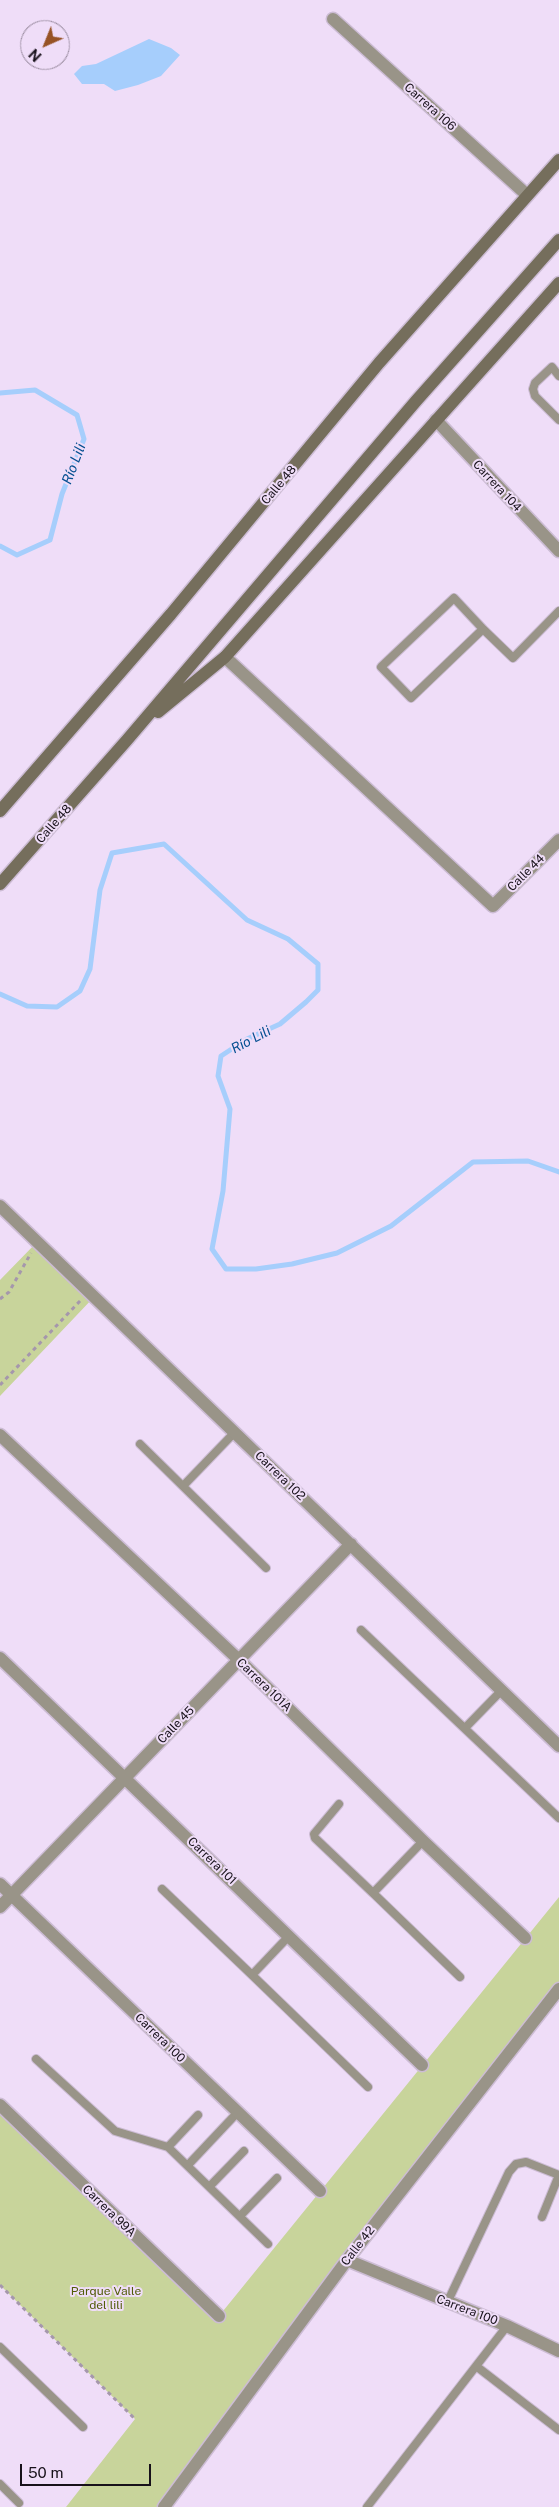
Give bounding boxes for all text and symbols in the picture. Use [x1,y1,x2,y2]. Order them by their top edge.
north arrow [20,20,70,70]
text: N [26,46,45,65]
street label: Carrera 106 [401,80,459,134]
water label: Río Lili [59,441,89,487]
street label: Carrera 104 [470,457,524,515]
street label: Calle 48 [258,463,300,507]
street label: Calle 48 [33,802,75,846]
street label: Calle 44 [505,852,547,894]
water label: Río Lili [228,1023,274,1057]
street label: Carrera 102 [252,1448,308,1504]
street label: Carrera 101A [234,1655,294,1715]
street label: Calle 45 [155,1703,197,1747]
street label: Carrera 101 [185,1834,239,1888]
street label: Carrera 100 [132,2010,188,2066]
street label: Carrera 99A [79,2182,139,2240]
street label: Calle 42 [338,2223,378,2269]
park label: Parque Valle del lili [71,2284,141,2312]
street label: Carrera 100 [434,2292,500,2328]
scale bar [22,2454,154,2486]
text: 50 m [28,2464,63,2481]

